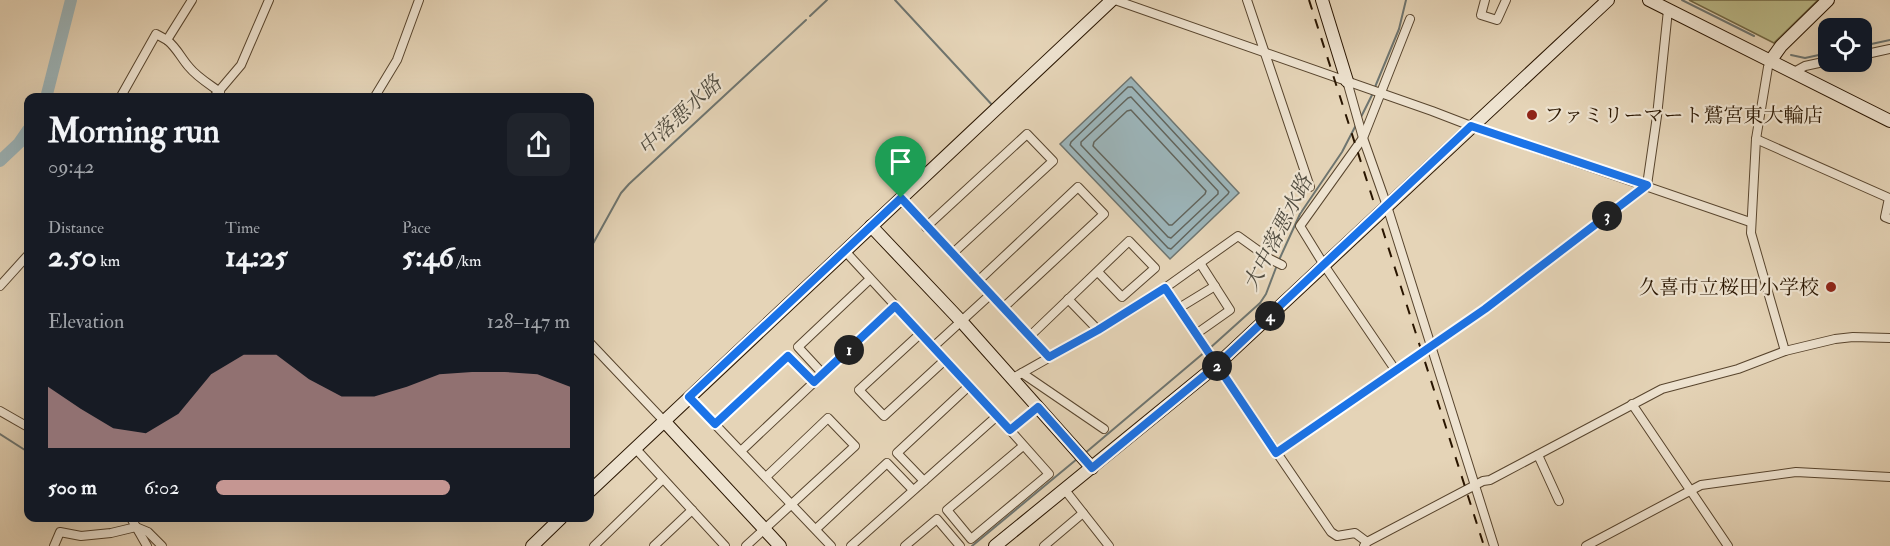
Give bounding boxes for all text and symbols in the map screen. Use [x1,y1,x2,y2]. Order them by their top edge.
map controls [1818,18,1872,72]
button: locate [1818,18,1872,72]
water label: 中落悪水路 [632,69,729,162]
place label: ファミリーマート鷲宮東大輪店 [1544,103,1824,128]
marker: ファミリーマート鷲宮東大輪店 [1525,108,1539,122]
text: Morning run [48,111,220,152]
button: share [507,113,570,176]
pin [875,136,926,198]
icon: arrive [884,145,917,178]
text: 09:42 [48,154,94,179]
water label: 大中落悪水路 [1237,169,1320,295]
pin: 3 [1592,201,1622,231]
text: 3 [1604,206,1610,226]
text: Distance [48,218,104,238]
text: Time [225,218,260,238]
text: Pace [402,218,431,238]
text: 2.50 [48,238,97,275]
text: 14:25 [225,238,288,275]
text: 5:46 [402,238,454,275]
text: km [97,251,120,271]
text: /km [454,251,481,271]
place label: 久喜市立桜田小学校 [1639,275,1819,300]
marker: 久喜市立桜田小学校 [1824,280,1838,294]
pin: 4 [1255,301,1285,331]
text: 4 [1266,306,1274,326]
text: Elevation [48,309,124,334]
text: 128–147 m [487,309,570,334]
pin: 1 [834,335,864,365]
text: 1 [846,340,852,360]
pin: 2 [1202,351,1232,381]
text: 2 [1213,356,1221,376]
text: 500 m [48,475,97,500]
text: 6:02 [144,475,179,500]

